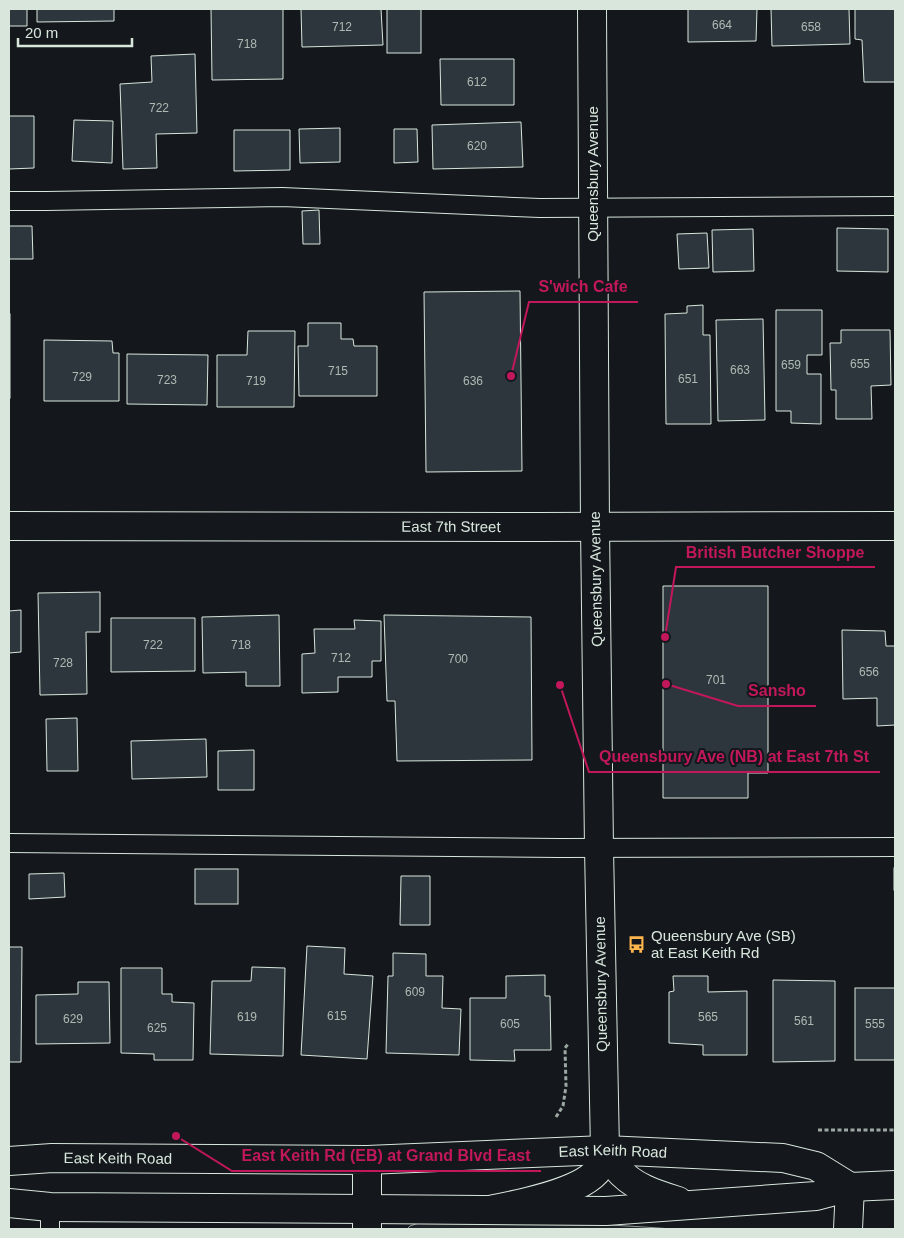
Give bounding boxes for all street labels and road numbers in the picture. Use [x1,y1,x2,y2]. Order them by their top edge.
street label: Queensbury Avenue [584,106,601,242]
street label: Queensbury Avenue [586,511,605,647]
street label: East 7th Street [401,518,501,535]
street label: Queensbury Avenue [591,916,610,1052]
street label: East Keith Road [558,1141,667,1161]
street label: East Keith Road [64,1149,172,1167]

